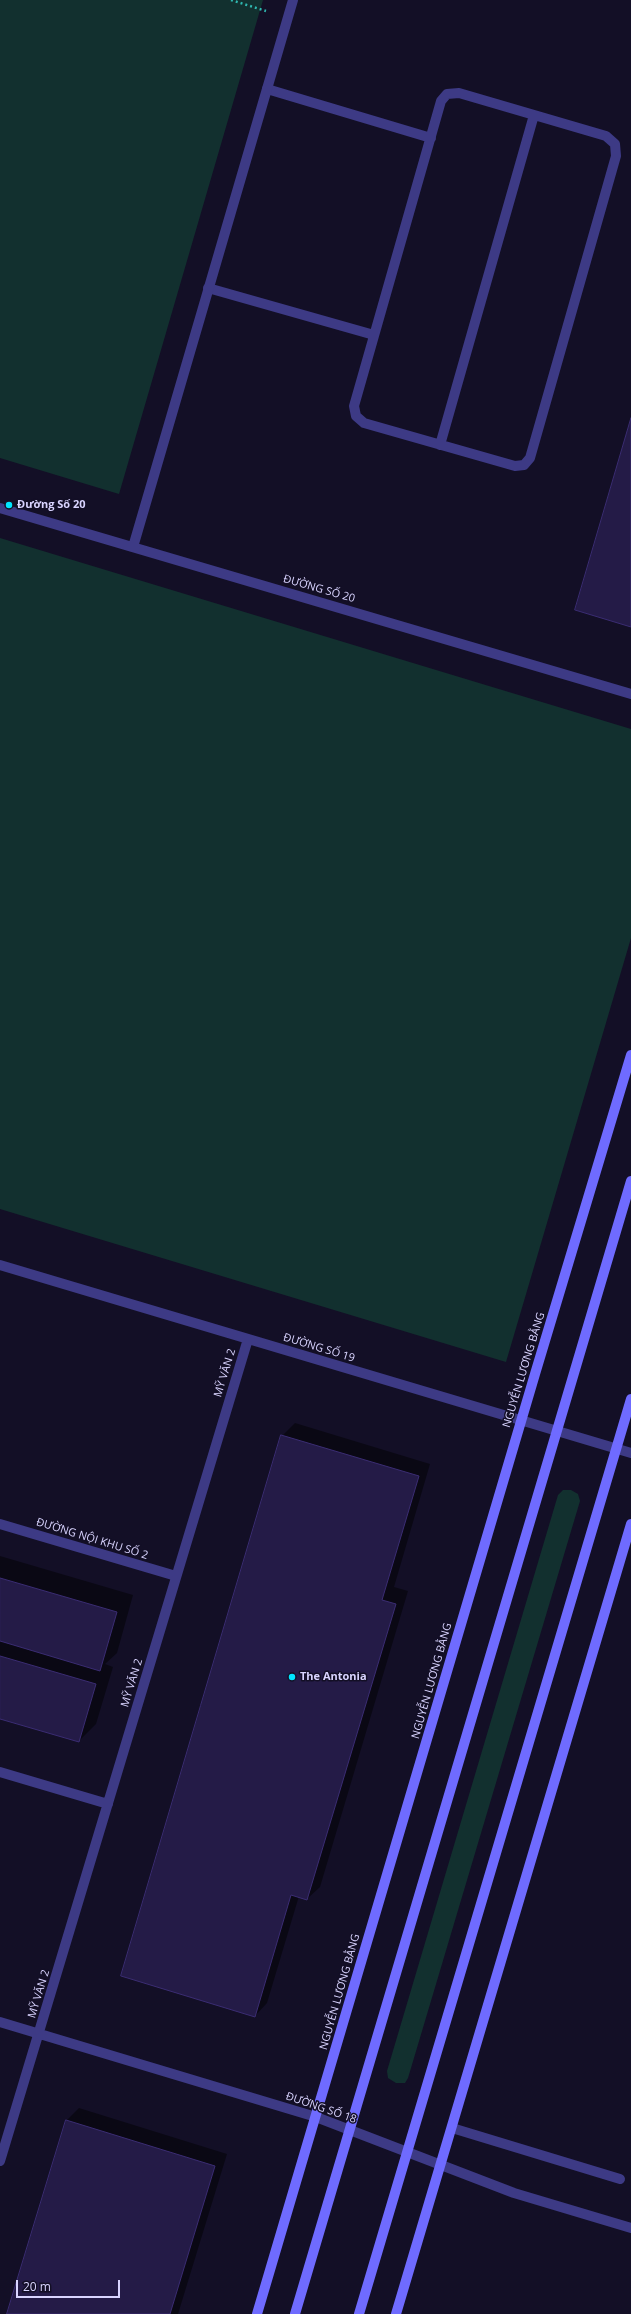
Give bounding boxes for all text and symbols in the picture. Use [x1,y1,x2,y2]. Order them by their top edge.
place label: Đường Số 20 [17,498,86,512]
marker: Đường Số 20 [4,500,14,510]
street label: ĐƯỜNG SỐ 20 [282,572,356,606]
street label: NGUYỄN LƯƠNG BẰNG [500,1311,548,1429]
street label: ĐƯỜNG SỐ 19 [282,1331,356,1365]
street label: MỸ VĂN 2 [211,1347,239,1399]
street label: ĐƯỜNG NỘI KHU SỐ 2 [34,1516,150,1562]
street label: NGUYỄN LƯƠNG BẰNG [409,1622,455,1740]
street label: MỸ VĂN 2 [118,1657,146,1709]
place label: The Antonia [300,1670,367,1684]
marker: The Antonia [287,1672,297,1682]
street label: NGUYỄN LƯƠNG BẰNG [317,1933,363,2051]
street label: MỸ VĂN 2 [25,1968,53,2020]
street label: ĐƯỜNG SỐ 18 [284,2090,358,2126]
scale bar [18,2272,122,2298]
text: 20 m [23,2278,51,2295]

